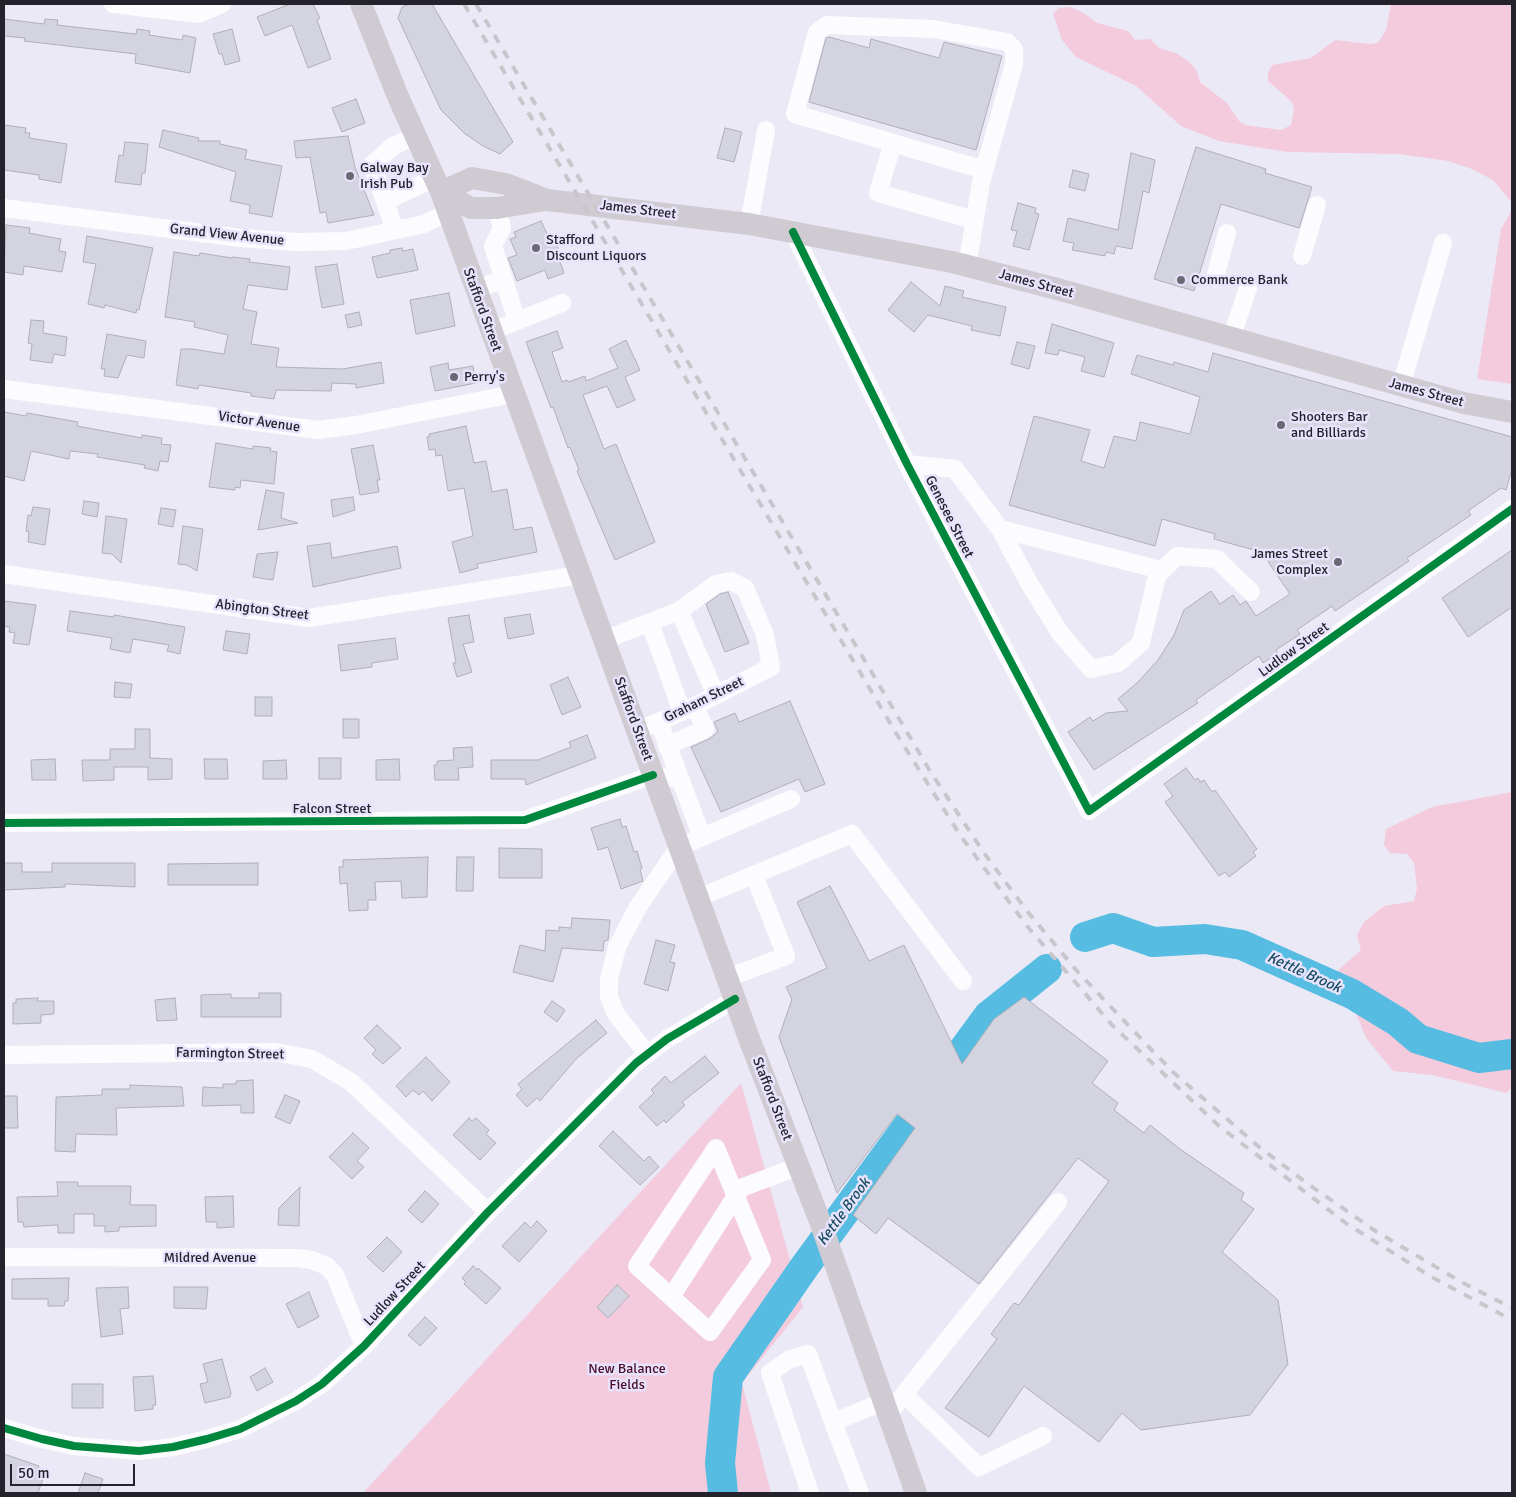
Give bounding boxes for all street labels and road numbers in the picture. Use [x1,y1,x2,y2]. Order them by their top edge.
street label: James Street [599,197,677,223]
street label: Grand View Avenue [169,221,285,249]
street label: Stafford Street [459,266,505,354]
street label: James Street [997,266,1075,302]
street label: James Street [1387,375,1465,411]
street label: Victor Avenue [217,408,301,436]
street label: Genesee Street [921,473,977,561]
street label: Abington Street [214,596,310,624]
street label: Ludlow Street [1256,619,1332,681]
street label: Graham Street [661,673,747,727]
street label: Stafford Street [610,675,656,763]
street label: Falcon Street [293,801,371,817]
street label: Farmington Street [176,1045,284,1063]
street label: Stafford Street [748,1055,796,1143]
street label: Mildred Avenue [164,1250,256,1266]
street label: Ludlow Street [361,1258,429,1330]

